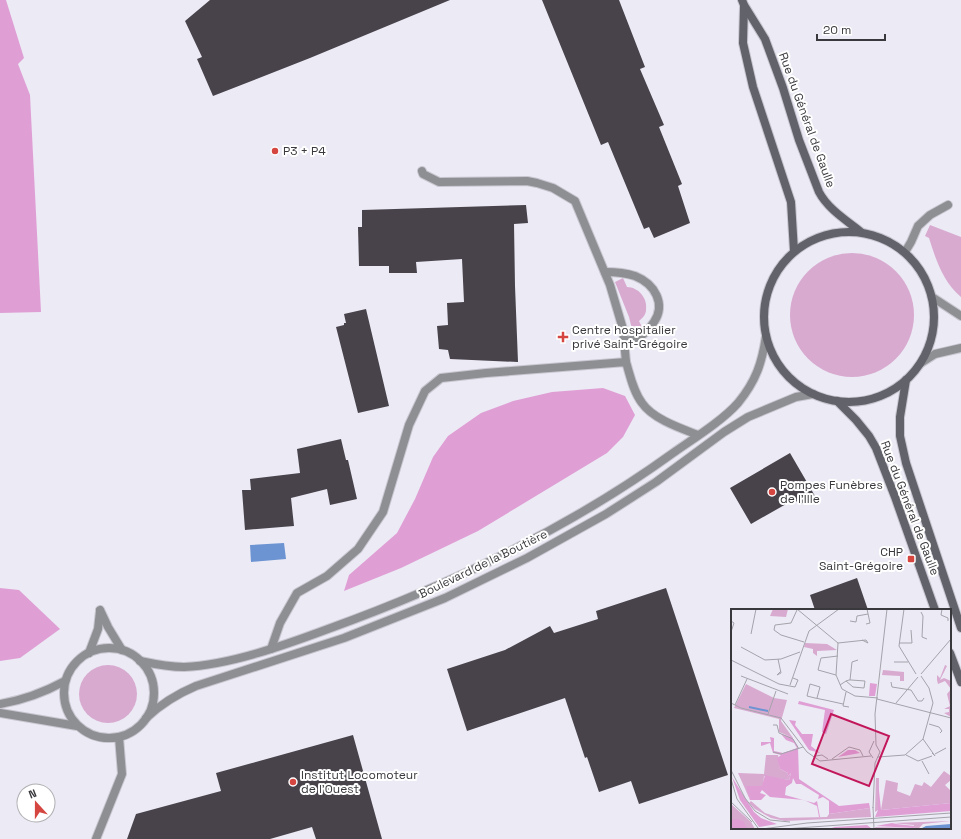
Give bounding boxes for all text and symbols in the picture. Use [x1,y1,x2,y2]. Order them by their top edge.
scale bar [817,16,885,42]
text: 20 m [823,22,851,38]
street label: Rue du Général de Gaulle [775,50,839,190]
place label: P3 + P4 [283,143,326,159]
marker: P3 + P4 [270,146,280,156]
place label: Centre hospitalier privé Saint-Grégoire [572,322,688,352]
marker: Centre hospitalier privé Saint-Grégoire [557,331,569,343]
street label: Rue du Général de Gaulle [877,438,943,578]
place label: Pompes Funèbres de l'Ille [780,477,883,507]
marker: Pompes Funèbres de l'Ille [767,487,777,497]
street label: Boulevard de la Boutière [416,526,550,602]
place label: CHP Saint-Grégoire [819,544,903,574]
marker: CHP Saint-Grégoire [906,554,916,564]
inset map [731,609,951,829]
place label: Institut Locomoteur de l'Ouest [301,767,418,797]
marker: Institut Locomoteur de l'Ouest [288,777,298,787]
north arrow [16,783,56,823]
text: N [26,786,38,802]

